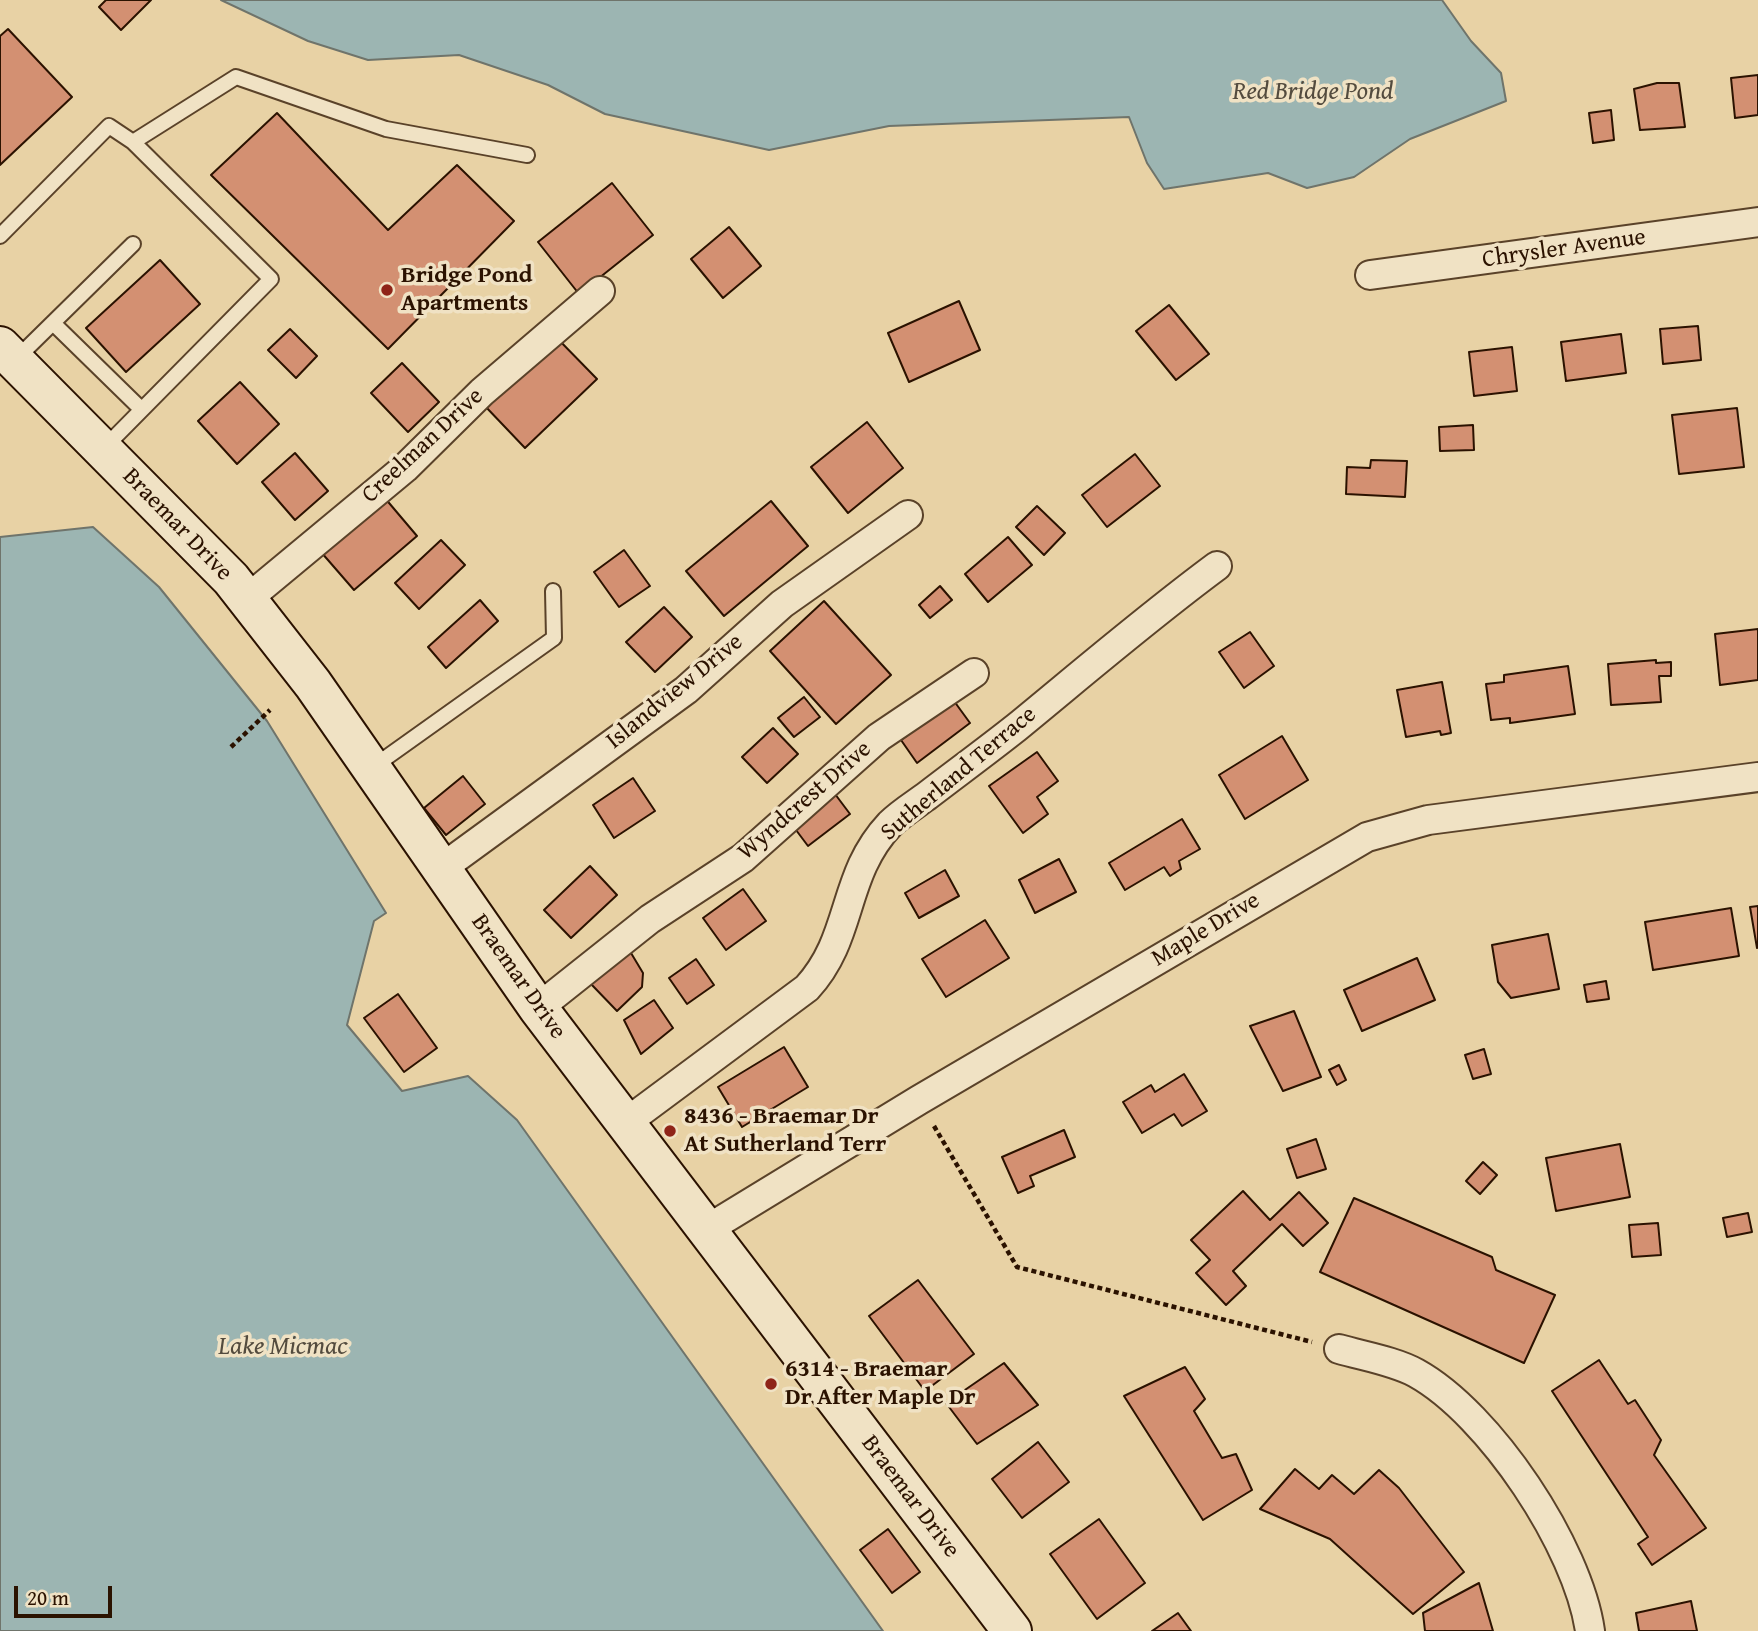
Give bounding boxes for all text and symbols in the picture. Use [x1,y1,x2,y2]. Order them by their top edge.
water label: Red Bridge Pond [1232,76,1394,108]
street label: Chrysler Avenue [1480,223,1648,275]
place label: Bridge Pond Apartments [401,262,532,318]
marker: Bridge Pond Apartments [379,282,395,298]
street label: Creelman Drive [356,382,490,510]
street label: Braemar Drive [116,463,238,587]
street label: Islandview Drive [601,628,749,756]
street label: Sutherland Terrace [875,701,1043,847]
street label: Wyndcrest Drive [732,735,878,867]
street label: Maple Drive [1147,886,1265,974]
street label: Braemar Drive [464,909,572,1045]
place label: 8436 - Braemar Dr At Sutherland Terr [684,1103,886,1159]
marker: 8436 - Braemar Dr At Sutherland Terr [662,1123,678,1139]
water label: Lake Micmac [218,1331,348,1363]
place label: 6314 - Braemar Dr After Maple Dr [785,1356,976,1412]
marker: 6314 - Braemar Dr After Maple Dr [763,1376,779,1392]
street label: Braemar Drive [855,1430,965,1564]
scale bar [18,1572,116,1616]
text: 20 m [27,1582,69,1613]

